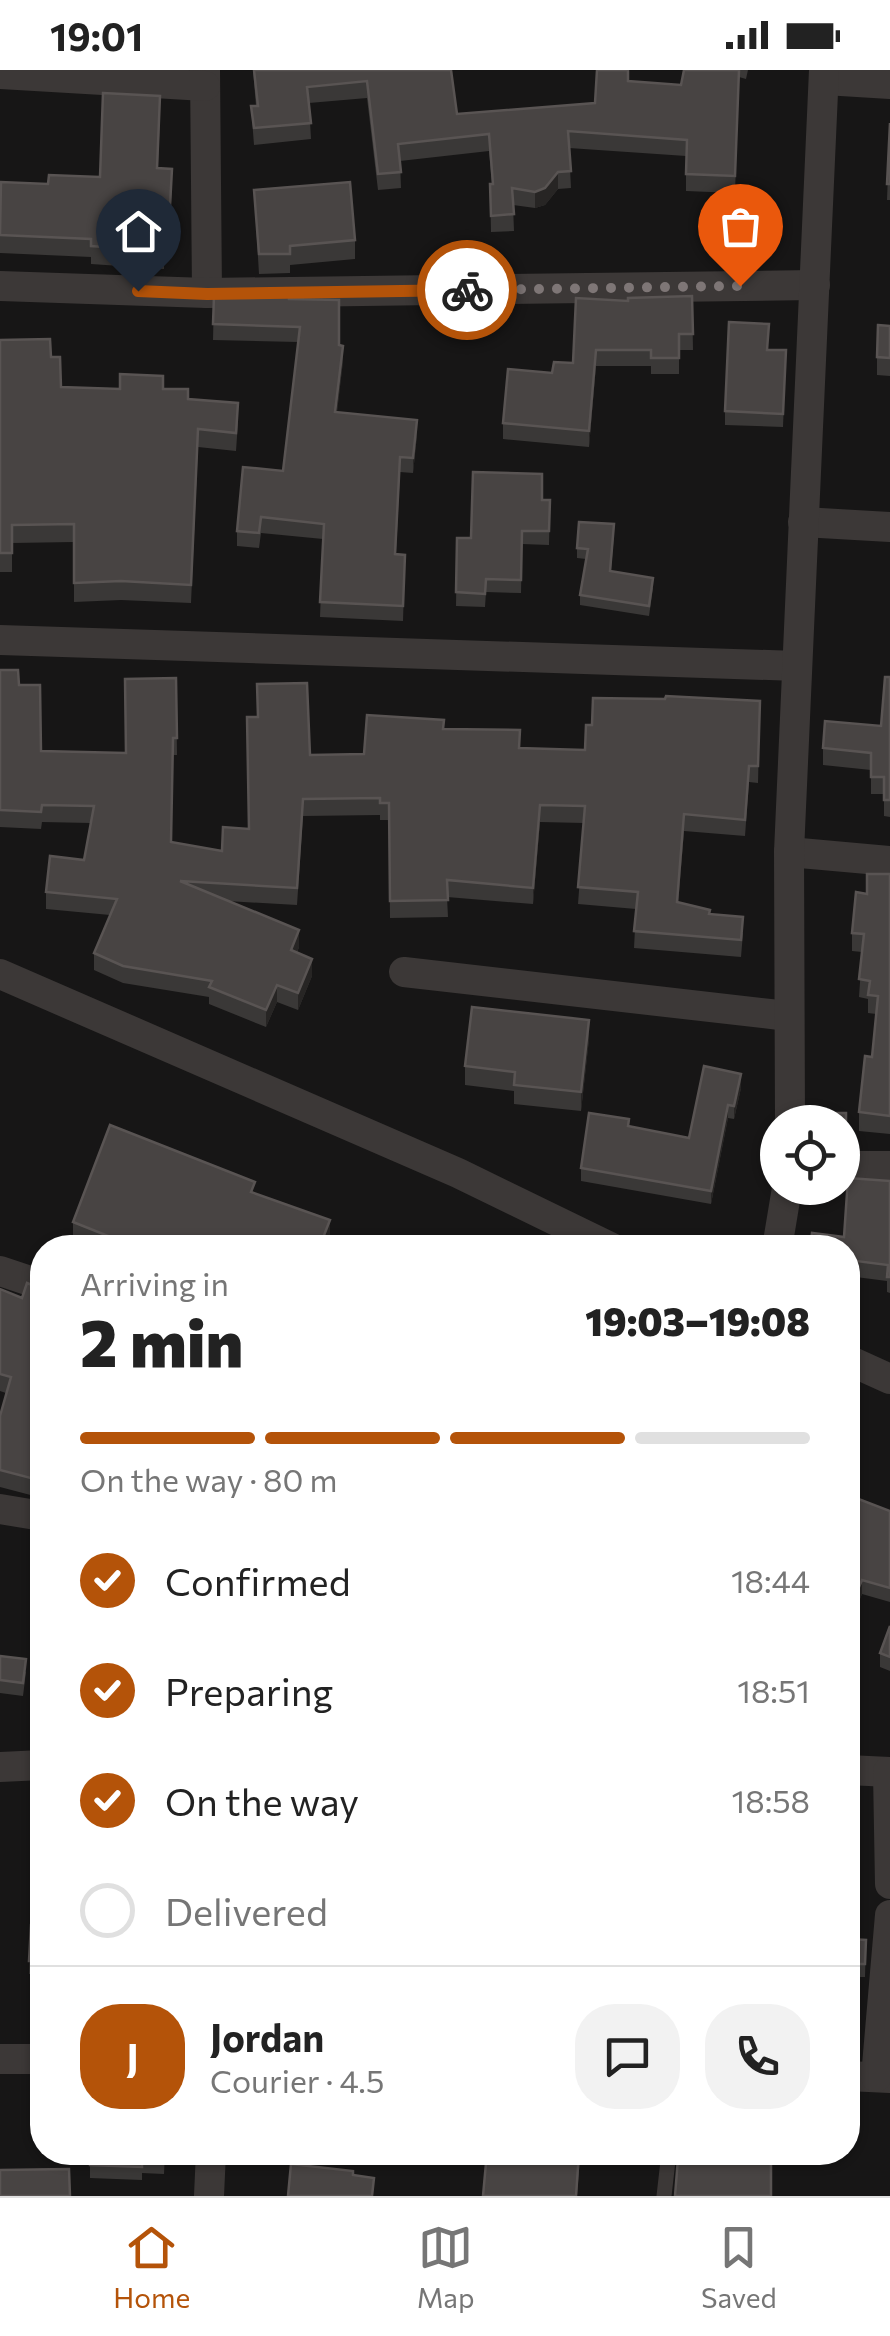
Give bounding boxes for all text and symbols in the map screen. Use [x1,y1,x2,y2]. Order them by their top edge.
text: 19:01 [50,12,143,59]
pin [698,184,783,287]
pin [96,189,181,292]
icon: bag [713,199,768,254]
icon: home [111,204,166,259]
courier [417,240,517,340]
icon: bike [440,263,495,318]
map controls [760,1105,860,1205]
button: locate [760,1105,860,1205]
text: Arriving in [80,1263,229,1303]
text: 19:03–19:08 [585,1297,810,1344]
text: 2 min [80,1301,243,1380]
text: On the way · 80 m [80,1459,337,1499]
icon: check [80,1553,135,1608]
text: Confirmed [165,1557,351,1604]
text: 18:44 [731,1560,810,1600]
icon: check [80,1663,135,1718]
text: Preparing [165,1667,333,1714]
text: 18:51 [737,1670,810,1710]
icon: check [80,1773,135,1828]
text: On the way [165,1777,359,1824]
text: 18:58 [732,1780,810,1820]
text: Delivered [165,1887,328,1934]
button: chat [575,2004,680,2109]
button: phone [705,2004,810,2109]
text: Jordan [210,2013,324,2060]
text: J [126,2033,139,2080]
text: Courier · 4.5 [210,2060,384,2100]
tab: Home [113,2220,190,2314]
tab: Map [417,2220,475,2314]
tab: Saved [701,2220,777,2314]

